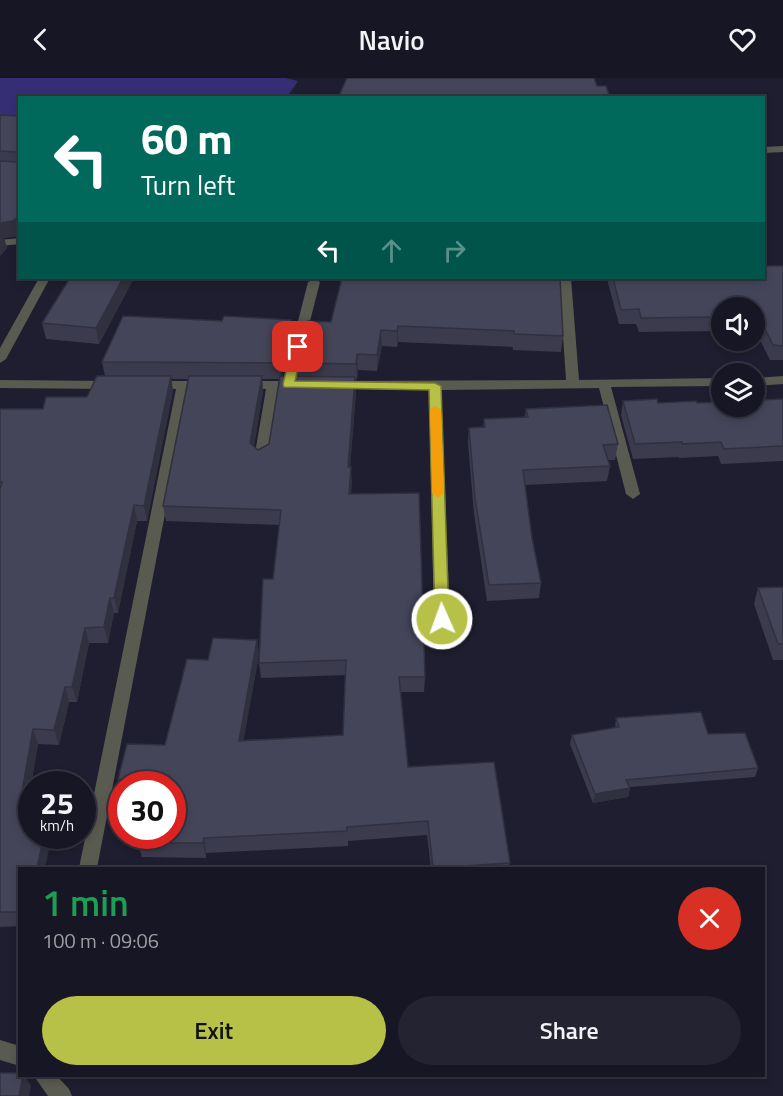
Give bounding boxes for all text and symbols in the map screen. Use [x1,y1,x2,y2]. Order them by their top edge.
text: Navio [358,19,425,60]
icon: back [24,23,57,56]
icon: heart [726,23,759,56]
text: 60 m [141,106,233,170]
icon: left [42,120,120,198]
text: Turn left [141,164,235,205]
icon: left [312,234,345,267]
icon: ahead [375,234,408,267]
icon: right [438,234,471,267]
map controls [711,297,765,417]
button: sound [711,297,765,351]
pin [272,321,323,372]
icon: arrive [281,330,314,363]
button: layers [711,363,765,417]
position arrow [410,587,474,651]
speed limit sign: 30 [108,771,186,849]
text: 25 [40,780,74,826]
text: km/h [40,814,74,837]
text: 1 min [42,875,129,930]
button: close [678,887,741,950]
text: 100 m · 09:06 [42,925,159,956]
button: Exit [42,996,386,1065]
button: Share [398,996,741,1065]

